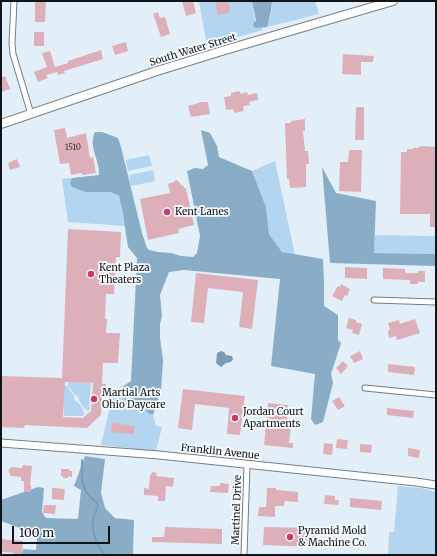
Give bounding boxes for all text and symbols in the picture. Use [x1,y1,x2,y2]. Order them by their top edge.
street label: South Water Street [148,31,238,69]
house number: 1510 [65,143,81,153]
place label: Kent Lanes [175,206,229,218]
marker: Kent Lanes [162,207,172,217]
place label: Kent Plaza Theaters [99,262,150,286]
marker: Kent Plaza Theaters [86,269,96,279]
place label: Martial Arts Ohio Daycare [102,387,165,410]
marker: Martial Arts Ohio Daycare [89,394,99,404]
place label: Jordan Court Apartments [243,406,304,430]
marker: Jordan Court Apartments [230,413,240,423]
street label: Franklin Avenue [180,442,260,462]
street label: Martinel Drive [230,475,244,545]
scale bar [14,518,112,544]
text: 100 m [19,525,54,540]
place label: Pyramid Mold & Machine Co. [298,525,367,548]
marker: Pyramid Mold & Machine Co. [285,532,295,542]

